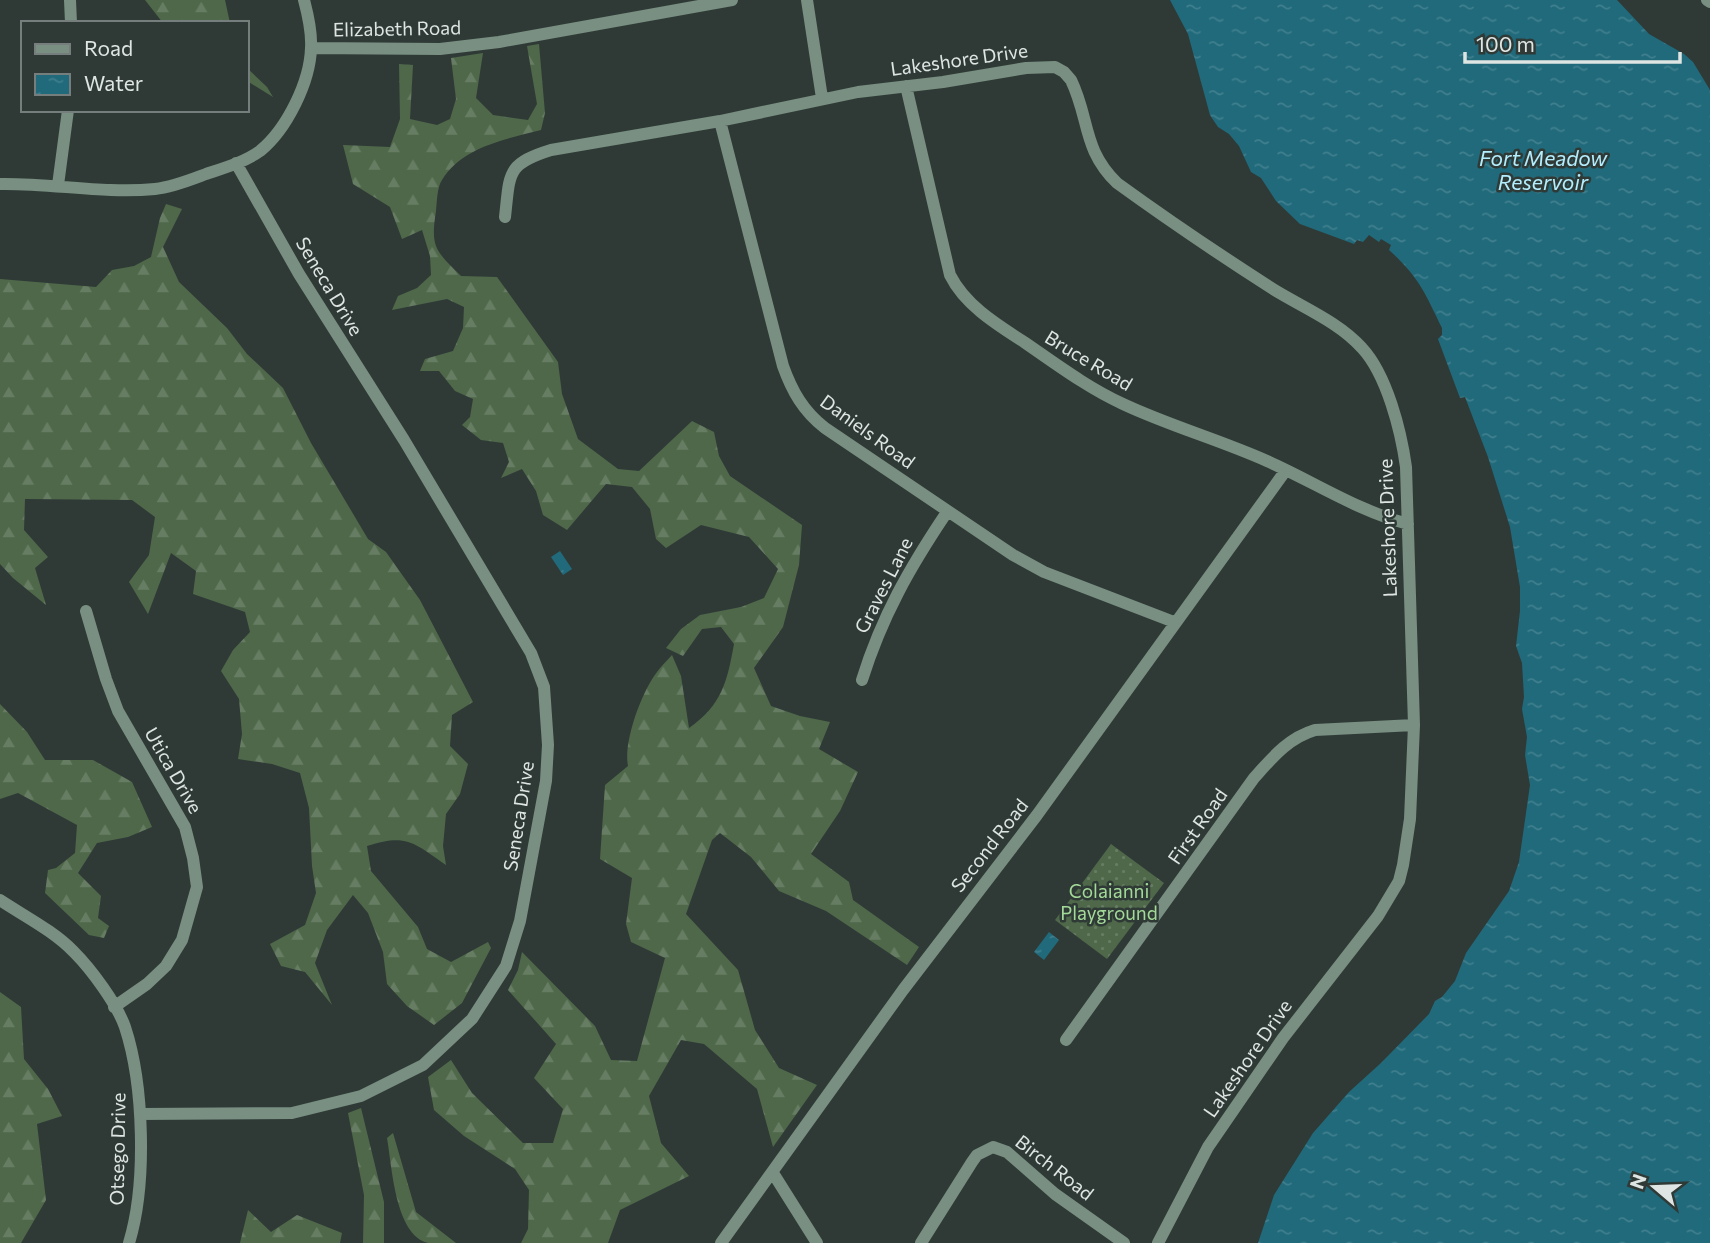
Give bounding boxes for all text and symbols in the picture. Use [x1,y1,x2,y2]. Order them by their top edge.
street label: Elizabeth Road [333,15,461,41]
legend [21,21,248,112]
scale bar [1465,21,1680,65]
text: 100 m [1476,31,1535,56]
text: Road [84,35,133,60]
street label: Lakeshore Drive [889,38,1029,80]
text: Water [84,70,143,95]
water label: Fort Meadow Reservoir [1479,145,1608,194]
street label: Seneca Drive [292,233,368,339]
street label: Bruce Road [1041,325,1137,395]
street label: Daniels Road [816,389,920,473]
street label: Lakeshore Drive [1373,458,1401,598]
street label: Graves Lane [849,533,917,637]
street label: Utica Drive [140,723,208,817]
street label: Seneca Drive [498,759,538,873]
street label: First Road [1163,784,1231,868]
street label: Second Road [946,794,1032,896]
park label: Colaianni Playground [1060,879,1158,924]
street label: Lakeshore Drive [1198,995,1296,1121]
street label: Otsego Drive [105,1092,129,1206]
street label: Birch Road [1011,1129,1099,1205]
north arrow [1619,1152,1689,1222]
text: N [1624,1171,1651,1192]

